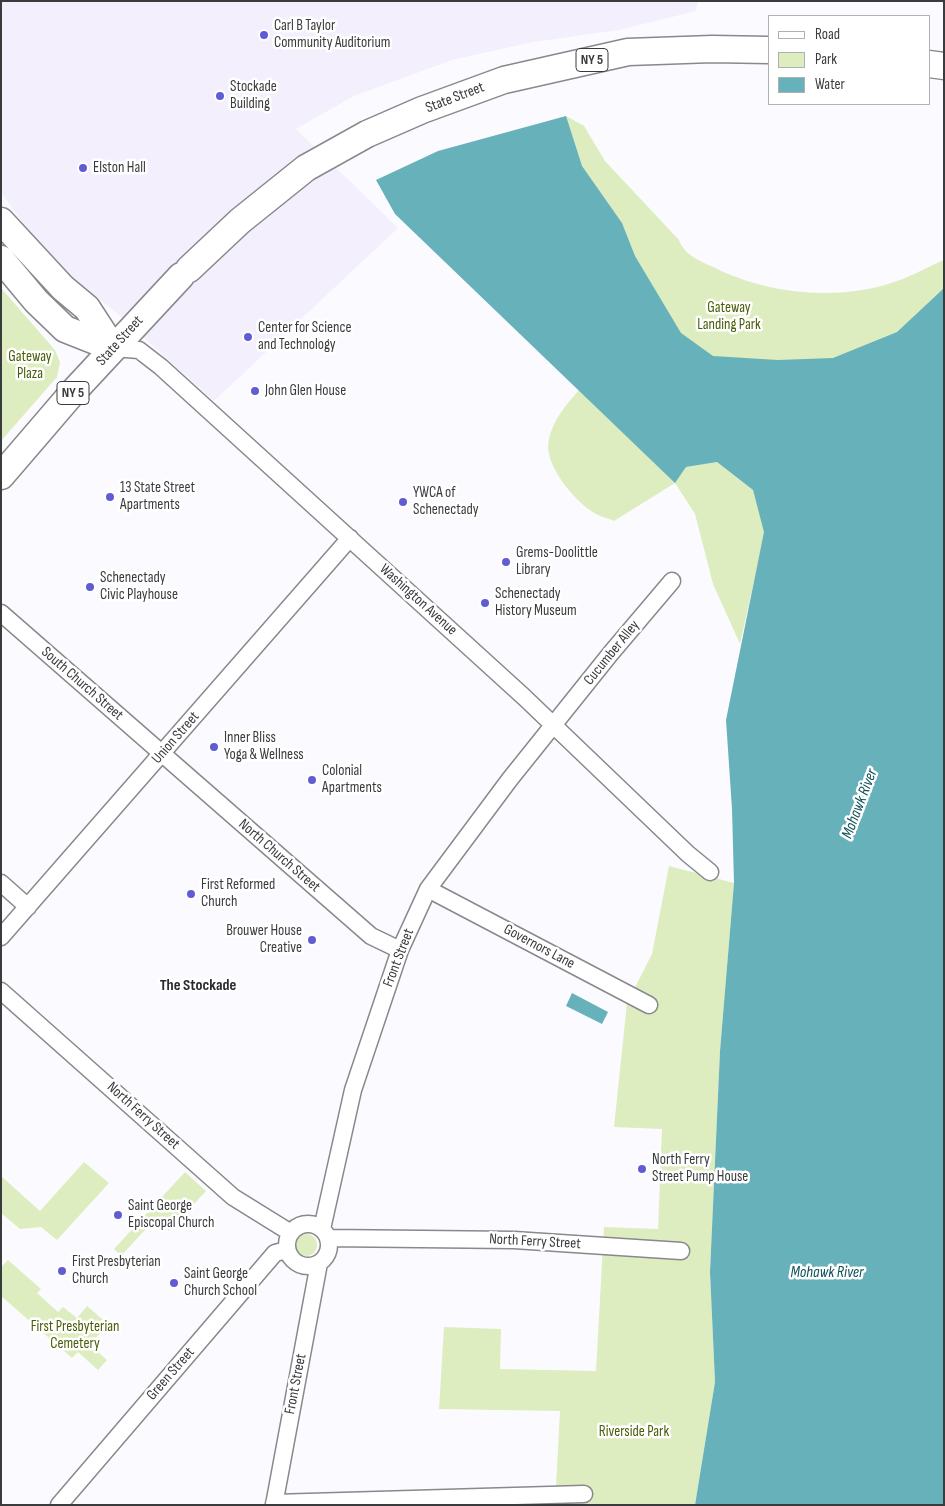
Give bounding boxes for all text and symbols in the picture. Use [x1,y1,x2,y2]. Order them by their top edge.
legend [768,15,930,105]
place label: Carl B Taylor Community Auditorium [274,17,390,52]
text: Road [815,25,840,44]
marker: Carl B Taylor Community Auditorium [258,29,270,41]
road number: NY 5 [576,48,608,72]
text: Park [815,50,837,69]
text: Water [815,75,845,94]
place label: Stockade Building [230,78,277,113]
street label: State Street [423,79,487,117]
marker: Stockade Building [214,90,226,102]
place label: Elston Hall [93,159,146,177]
marker: Elston Hall [77,162,89,174]
park label: Gateway Landing Park [697,299,761,334]
street label: State Street [93,312,147,370]
place label: Center for Science and Technology [258,319,351,354]
marker: Center for Science and Technology [242,331,254,343]
park label: Gateway Plaza [8,348,52,383]
road number: NY 5 [57,382,89,404]
place label: John Glen House [265,382,346,400]
marker: John Glen House [249,385,261,397]
place label: 13 State Street Apartments [120,479,195,514]
place label: YWCA of Schenectady [413,484,479,519]
marker: 13 State Street Apartments [104,491,116,503]
marker: YWCA of Schenectady [397,496,409,508]
place label: Grems-Doolittle Library [516,544,598,579]
marker: Grems-Doolittle Library [500,556,512,568]
street label: Washington Avenue [375,560,461,640]
place label: Schenectady Civic Playhouse [100,569,178,604]
marker: Schenectady Civic Playhouse [84,581,96,593]
place label: Schenectady History Museum [495,585,577,620]
marker: Schenectady History Museum [479,597,491,609]
street label: Cucumber Alley [580,617,644,689]
street label: South Church Street [37,643,127,725]
street label: Union Street [148,708,204,768]
place label: Inner Bliss Yoga & Wellness [224,729,304,764]
marker: Inner Bliss Yoga & Wellness [208,741,220,753]
place label: Colonial Apartments [322,762,382,797]
water label: Mohawk River [838,766,882,842]
marker: Colonial Apartments [306,774,318,786]
street label: North Church Street [235,816,323,896]
place label: First Reformed Church [201,876,275,911]
marker: First Reformed Church [185,888,197,900]
street label: Governors Lane [500,921,578,973]
place label: Brouwer House Creative [226,922,302,957]
street label: Front Street [380,926,418,990]
marker: Brouwer House Creative [306,934,318,946]
district label: The Stockade [160,976,236,996]
street label: North Ferry Street [103,1079,183,1153]
place label: North Ferry Street Pump House [652,1151,748,1186]
marker: North Ferry Street Pump House [636,1163,648,1175]
place label: Saint George Episcopal Church [128,1197,214,1232]
marker: Saint George Episcopal Church [112,1209,124,1221]
street label: North Ferry Street [489,1231,581,1253]
place label: First Presbyterian Church [72,1253,161,1288]
water label: Mohawk River [790,1263,864,1283]
marker: First Presbyterian Church [56,1265,68,1277]
place label: Saint George Church School [184,1265,257,1300]
marker: Saint George Church School [168,1277,180,1289]
park label: First Presbyterian Cemetery [31,1318,119,1353]
street label: Green Street [143,1344,199,1404]
street label: Front Street [281,1352,311,1416]
park label: Riverside Park [599,1423,669,1441]

